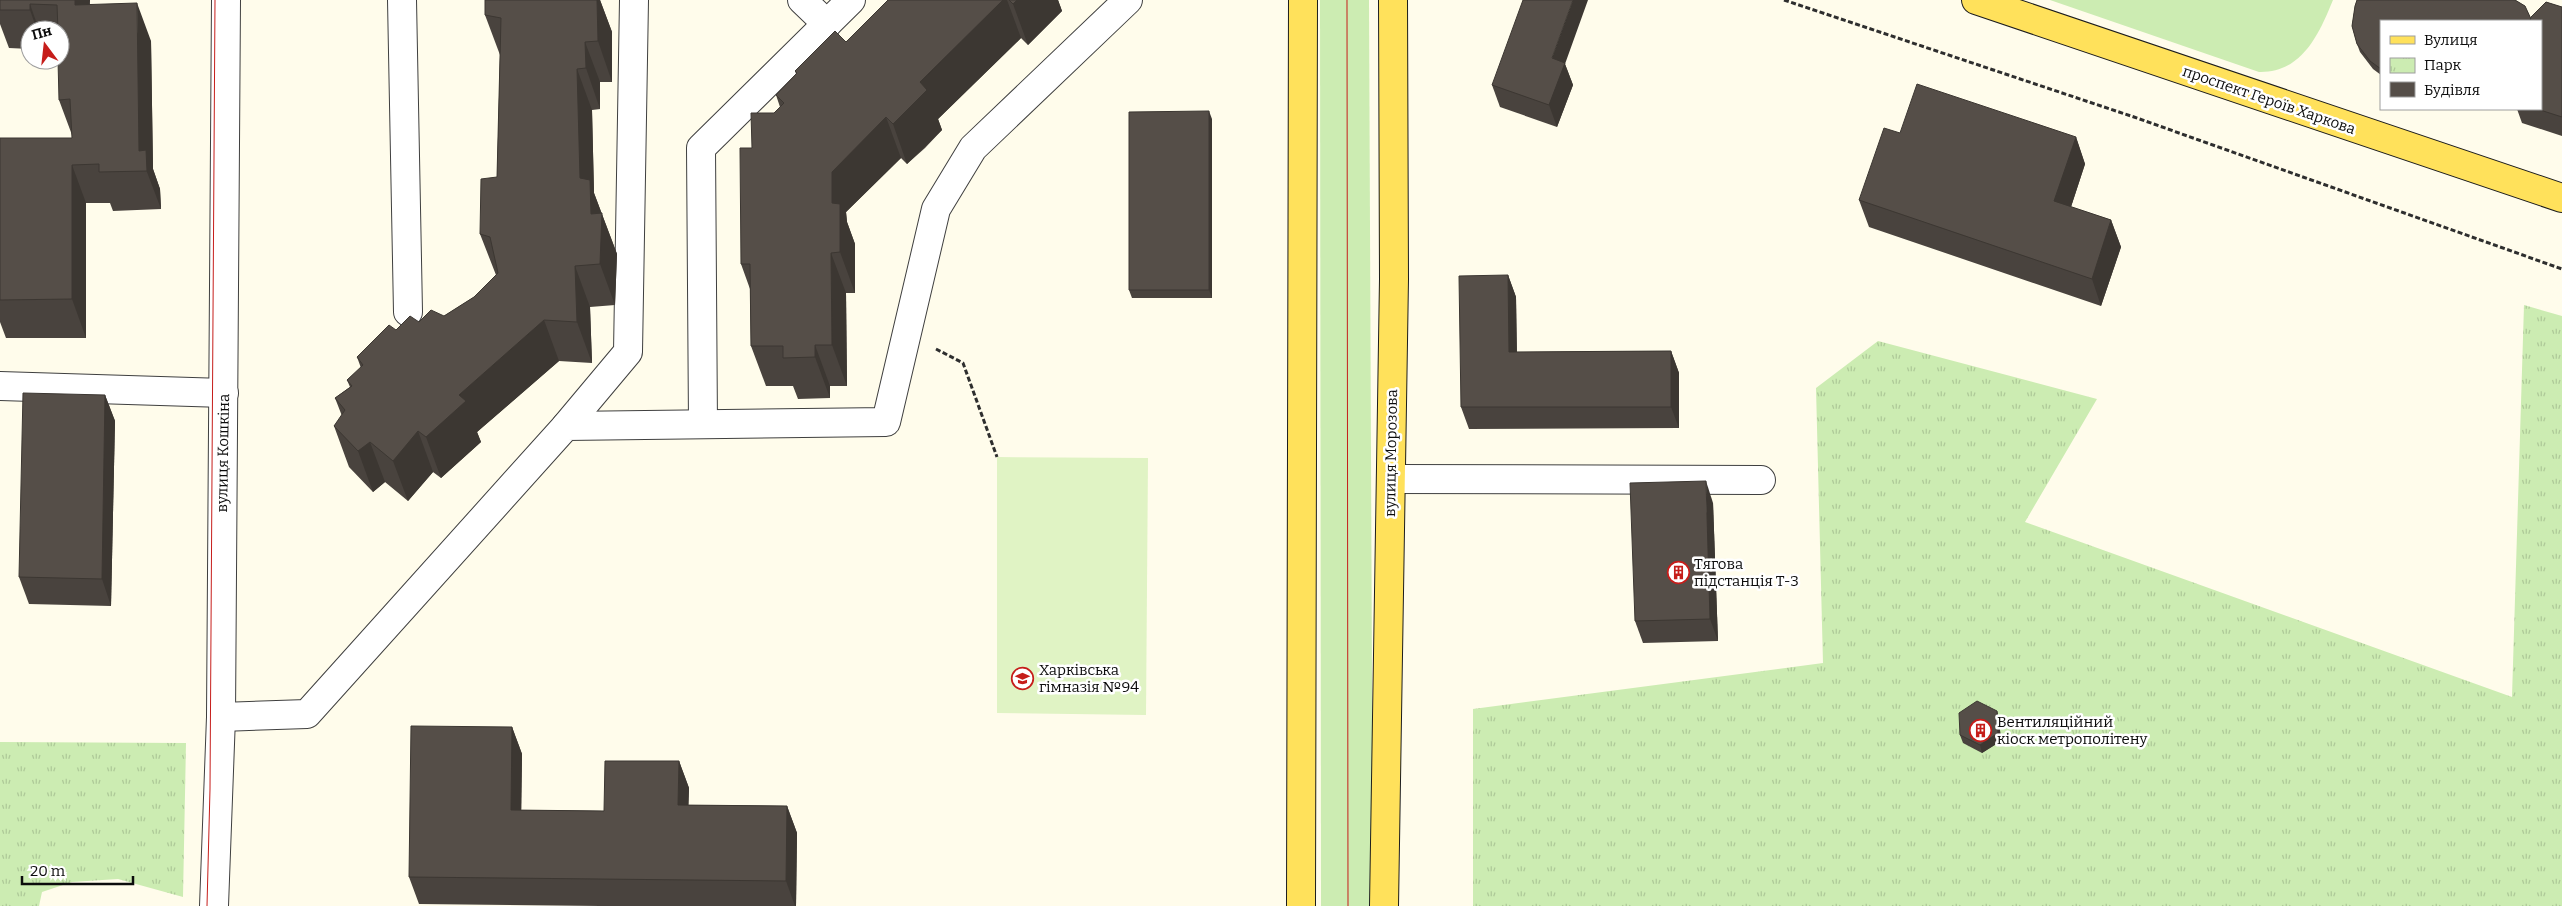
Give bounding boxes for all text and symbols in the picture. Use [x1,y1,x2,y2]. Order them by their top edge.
north arrow [20,20,70,70]
legend [2380,20,2542,110]
text: Пн [30,22,54,44]
text: Вулиця [2424,31,2478,49]
text: Парк [2424,56,2462,74]
street label: проспект Героїв Харкова [2180,62,2358,138]
text: Будівля [2424,81,2480,99]
street label: вулиця Морозова [1381,389,1401,517]
street label: вулиця Кошкіна [213,394,233,512]
place label: Тягова підстанція Т-3 [1694,555,1799,590]
building icon: Тягова підстанція Т-3 [1666,561,1690,585]
place label: Харківська гімназія №94 [1039,661,1139,696]
school or university icon: Харківська гімназія №94 [1011,667,1035,691]
place label: Вентиляційний кіоск метрополітену [1997,713,2148,748]
building icon: Вентиляційний кіоск метрополітену [1969,719,1993,743]
scale bar [22,854,134,886]
text: 20 m [30,862,66,880]

